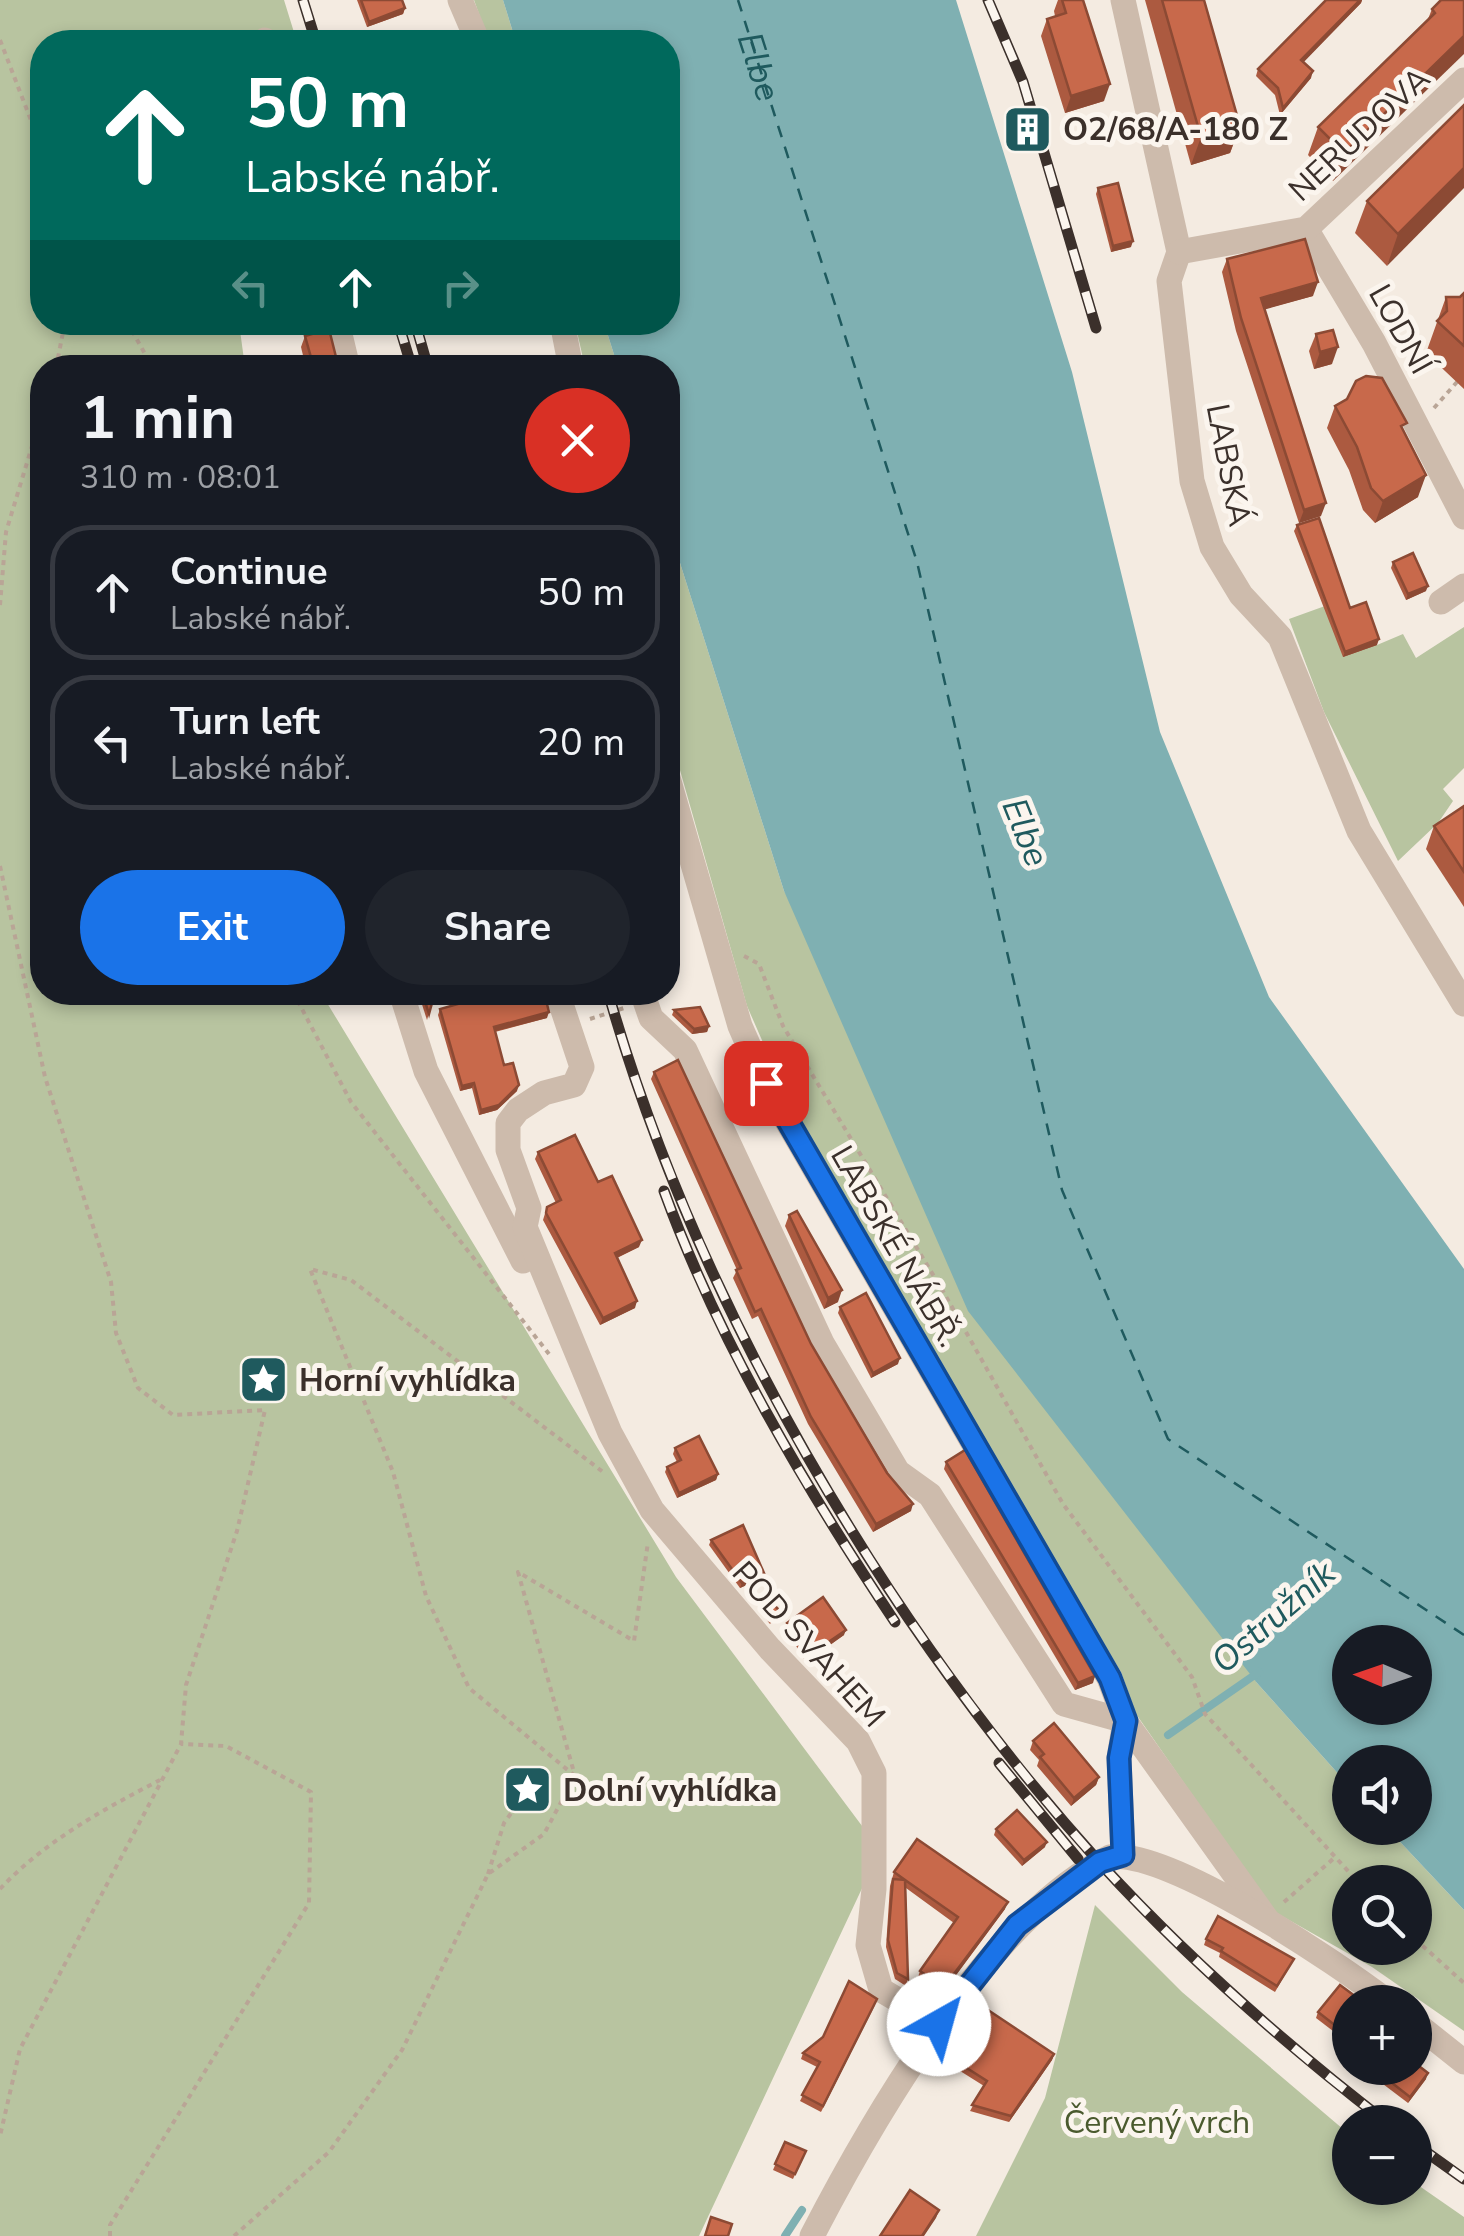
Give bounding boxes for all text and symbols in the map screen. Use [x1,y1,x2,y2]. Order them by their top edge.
water label: Elbe [726,26,792,107]
text: 50 m [245,56,409,152]
street label: NERUDOVA [1279,58,1439,211]
icon: ahead [80,70,210,200]
building icon: O2/68/A-180 Z [1002,103,1054,155]
place label: O2/68/A-180 Z [1063,108,1288,151]
text: Labské nábř. [245,147,500,208]
icon: left [223,260,278,315]
icon: ahead [328,260,383,315]
icon: right [433,260,488,315]
street label: LODNÍ [1358,277,1444,383]
text: 1 min [80,377,235,459]
button: close [525,388,630,493]
street label: LABSKÁ [1196,400,1261,530]
text: 310 m · 08:01 [80,456,281,499]
text: Continue [170,546,328,597]
icon: ahead [85,565,140,620]
text: 50 m [537,567,625,618]
text: Labské nábř. [170,597,351,640]
text: Turn left [170,696,320,747]
icon: left [85,715,140,770]
text: 20 m [537,717,625,768]
text: Labské nábř. [170,747,351,790]
water label: Elbe [991,791,1060,873]
button: Exit [80,870,345,985]
button: Share [365,870,630,985]
pin [724,1041,809,1126]
icon: arrive [739,1056,794,1111]
street label: LABSKÉ NÁBŘ. [820,1138,971,1355]
place icon: Horní vyhlídka [238,1354,290,1406]
place label: Horní vyhlídka [299,1359,516,1402]
water label: Ostružník [1201,1549,1347,1684]
street label: POD SVAHEM [722,1552,895,1737]
north arrow [1332,1625,1432,1725]
map controls [1332,1625,1432,2205]
button: sound [1332,1745,1432,1845]
place icon: Dolní vyhlídka [502,1764,554,1816]
place label: Dolní vyhlídka [563,1769,777,1812]
button: search [1332,1865,1432,1965]
position arrow [887,1972,991,2076]
button: + [1332,1985,1432,2085]
park label: Červený vrch [1064,2101,1250,2144]
button: − [1332,2105,1432,2205]

